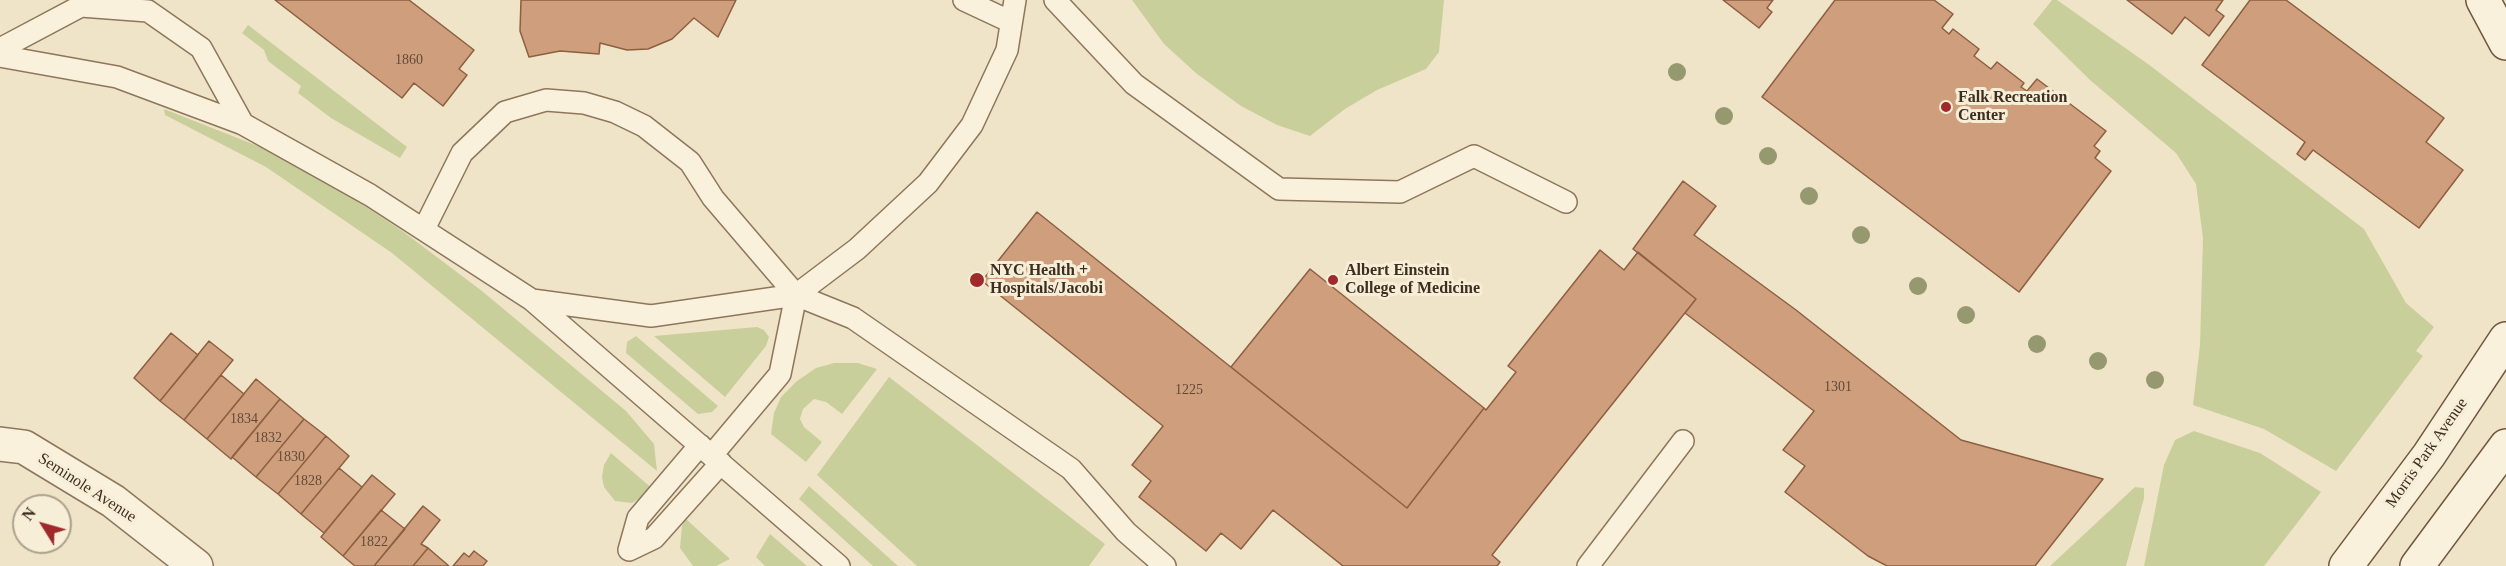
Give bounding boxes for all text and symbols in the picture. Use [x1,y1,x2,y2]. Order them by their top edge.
house number: 1860 [395,52,423,68]
place label: Falk Recreation Center [1958,88,2067,126]
marker: Falk Recreation Center [1939,100,1953,114]
place label: NYC Health + Hospitals/Jacobi [990,261,1103,299]
place label: Albert Einstein College of Medicine [1345,261,1480,299]
marker: NYC Health + Hospitals/Jacobi [968,271,986,289]
marker: Albert Einstein College of Medicine [1326,273,1340,287]
house number: 1301 [1824,379,1852,395]
house number: 1225 [1175,382,1203,398]
street label: Morris Park Avenue [2382,394,2472,512]
house number: 1834 [230,411,258,427]
house number: 1832 [254,430,282,446]
street label: Seminole Avenue [34,449,140,527]
house number: 1830 [277,449,305,465]
house number: 1828 [294,473,322,489]
north arrow [12,494,72,554]
text: N [19,504,39,524]
house number: 1822 [360,534,388,550]

